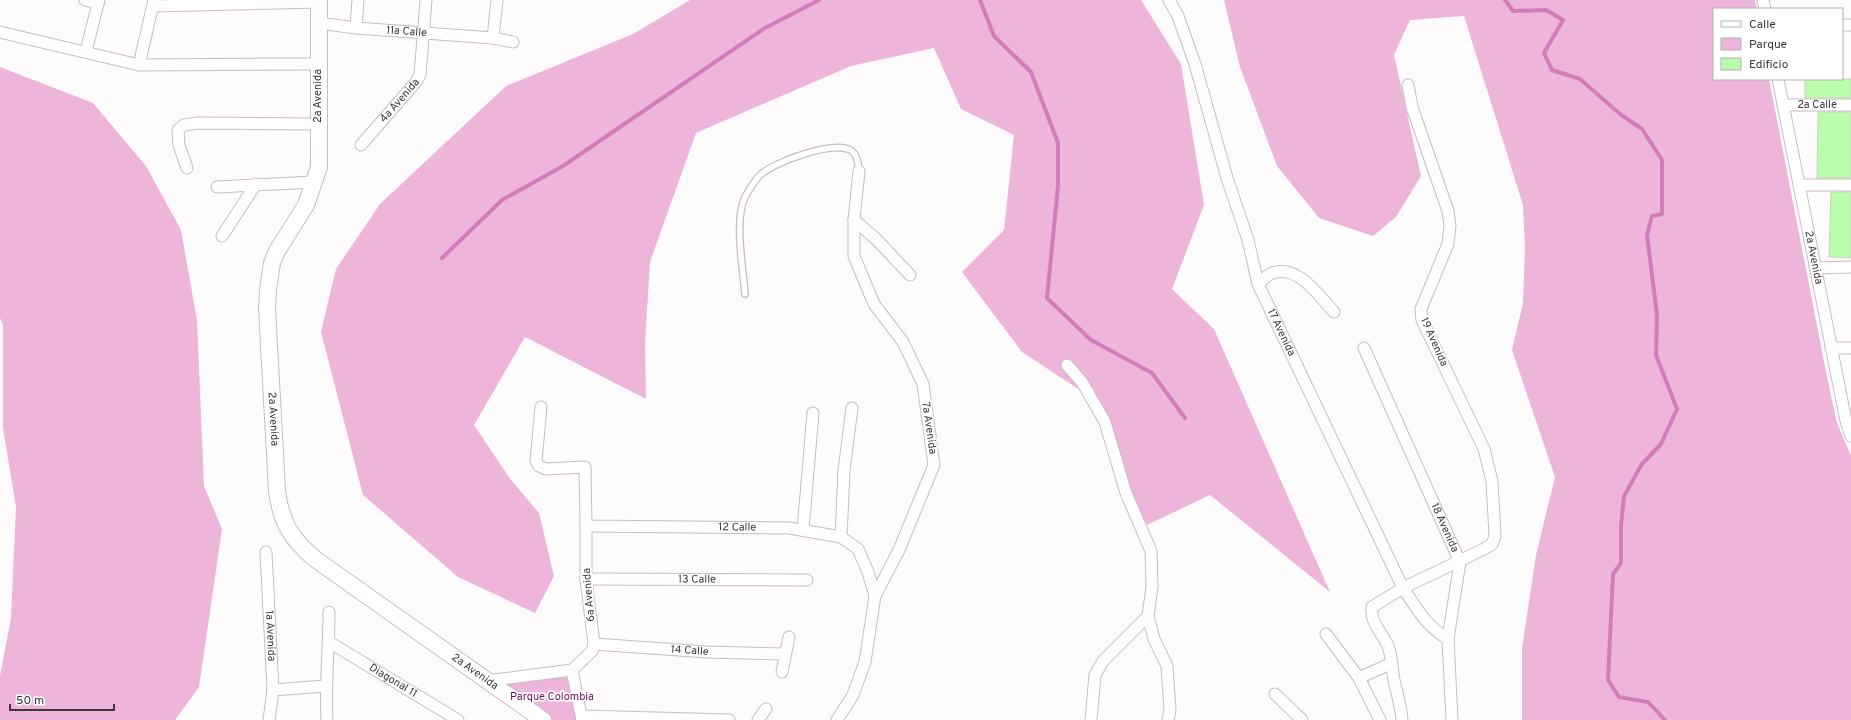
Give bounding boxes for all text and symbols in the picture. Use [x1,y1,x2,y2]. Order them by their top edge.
legend [1713,8,1843,80]
text: Calle [1749,17,1776,33]
street label: 11a Calle [386,23,428,40]
text: Parque [1749,37,1787,53]
text: Edificio [1749,57,1789,73]
street label: 2a Avenida [311,69,325,123]
street label: 4a Avenida [377,75,423,126]
street label: 2a Calle [1797,98,1837,112]
street label: 2a Avenida [1801,230,1826,286]
street label: 17 Avenida [1264,306,1299,359]
street label: 19 Avenida [1417,315,1451,369]
street label: 2a Avenida [265,392,282,447]
street label: 7a Avenida [918,401,940,455]
street label: 18 Avenida [1427,501,1462,555]
street label: 12 Calle [718,520,756,535]
street label: 6a Avenida [580,567,598,622]
street label: 13 Calle [678,572,716,587]
street label: 1a Avenida [262,610,279,662]
street label: 14 Calle [670,642,709,659]
street label: 2a Avenida [449,651,501,693]
street label: Diagonal 11 [366,661,420,701]
scale bar [10,686,114,712]
park label: Parque Colombia [510,690,594,704]
text: 50 m [16,693,44,709]

